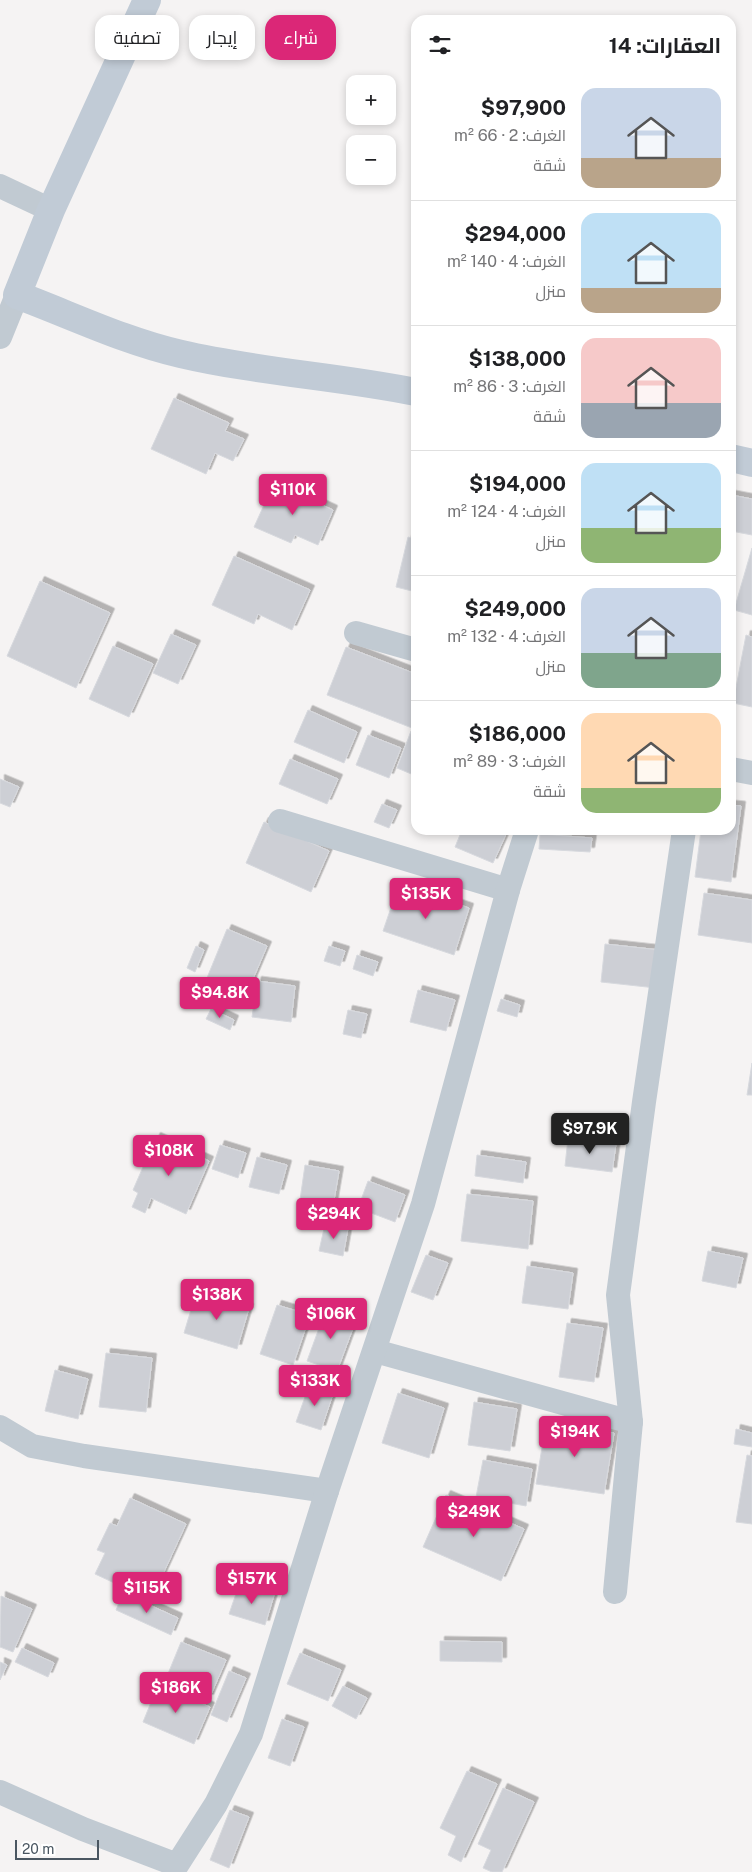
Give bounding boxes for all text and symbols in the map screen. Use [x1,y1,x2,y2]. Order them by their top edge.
chip: تصفية [95,15,179,60]
chip: إيجار [189,15,255,60]
chip: شراء [265,15,336,60]
icon: filters [426,31,454,59]
text: العقارات: 14 [609,33,721,58]
map controls [346,75,396,185]
button: + [346,75,396,125]
text: $97,900 [481,95,566,120]
icon: home [621,108,681,168]
text: الغرف: 2 · 66 m² [454,126,566,145]
button: − [346,135,396,185]
text: شقة [533,156,566,175]
text: $294,000 [465,221,566,246]
icon: home [621,233,681,293]
text: الغرف: 4 · 140 m² [447,252,566,271]
text: منزل [536,282,566,301]
text: $138,000 [468,346,566,371]
icon: home [621,358,681,418]
text: الغرف: 3 · 86 m² [453,377,566,396]
text: شقة [533,407,566,426]
text: $194,000 [469,471,566,496]
pin: $110K [258,474,328,516]
text: $110K [270,480,316,499]
icon: home [621,483,681,543]
text: الغرف: 4 · 124 m² [447,502,566,521]
text: منزل [536,532,566,551]
text: $249,000 [464,596,566,621]
icon: home [621,608,681,668]
text: الغرف: 4 · 132 m² [447,627,566,646]
text: منزل [536,657,566,676]
text: $186,000 [469,721,566,746]
icon: home [621,733,681,793]
text: الغرف: 3 · 89 m² [453,752,566,771]
text: شقة [533,782,566,801]
pin: $135K [391,878,461,920]
text: $135K [401,884,451,903]
pin: $94.8K [179,976,261,1019]
text: $94.8K [191,983,249,1002]
pin: $97.9K [549,1112,631,1155]
text: $97.9K [562,1119,618,1138]
pin: $108K [134,1134,204,1177]
text: $108K [144,1141,194,1160]
pin: $294K [299,1198,369,1240]
text: $294K [307,1204,361,1223]
pin: $138K [182,1278,252,1321]
text: $138K [192,1285,242,1304]
pin: $106K [296,1298,366,1340]
text: $106K [306,1304,356,1323]
pin: $133K [280,1364,350,1407]
text: $133K [290,1371,340,1390]
pin: $194K [540,1416,610,1458]
text: $194K [550,1422,600,1441]
pin: $249K [439,1496,509,1538]
text: $249K [447,1502,501,1521]
pin: $157K [217,1562,287,1605]
text: $157K [227,1569,277,1588]
pin: $115K [112,1572,182,1614]
text: $115K [124,1578,170,1597]
pin: $186K [141,1672,211,1714]
text: $186K [151,1678,201,1697]
scale bar [15,1837,99,1860]
text: 20 m [22,1841,54,1857]

